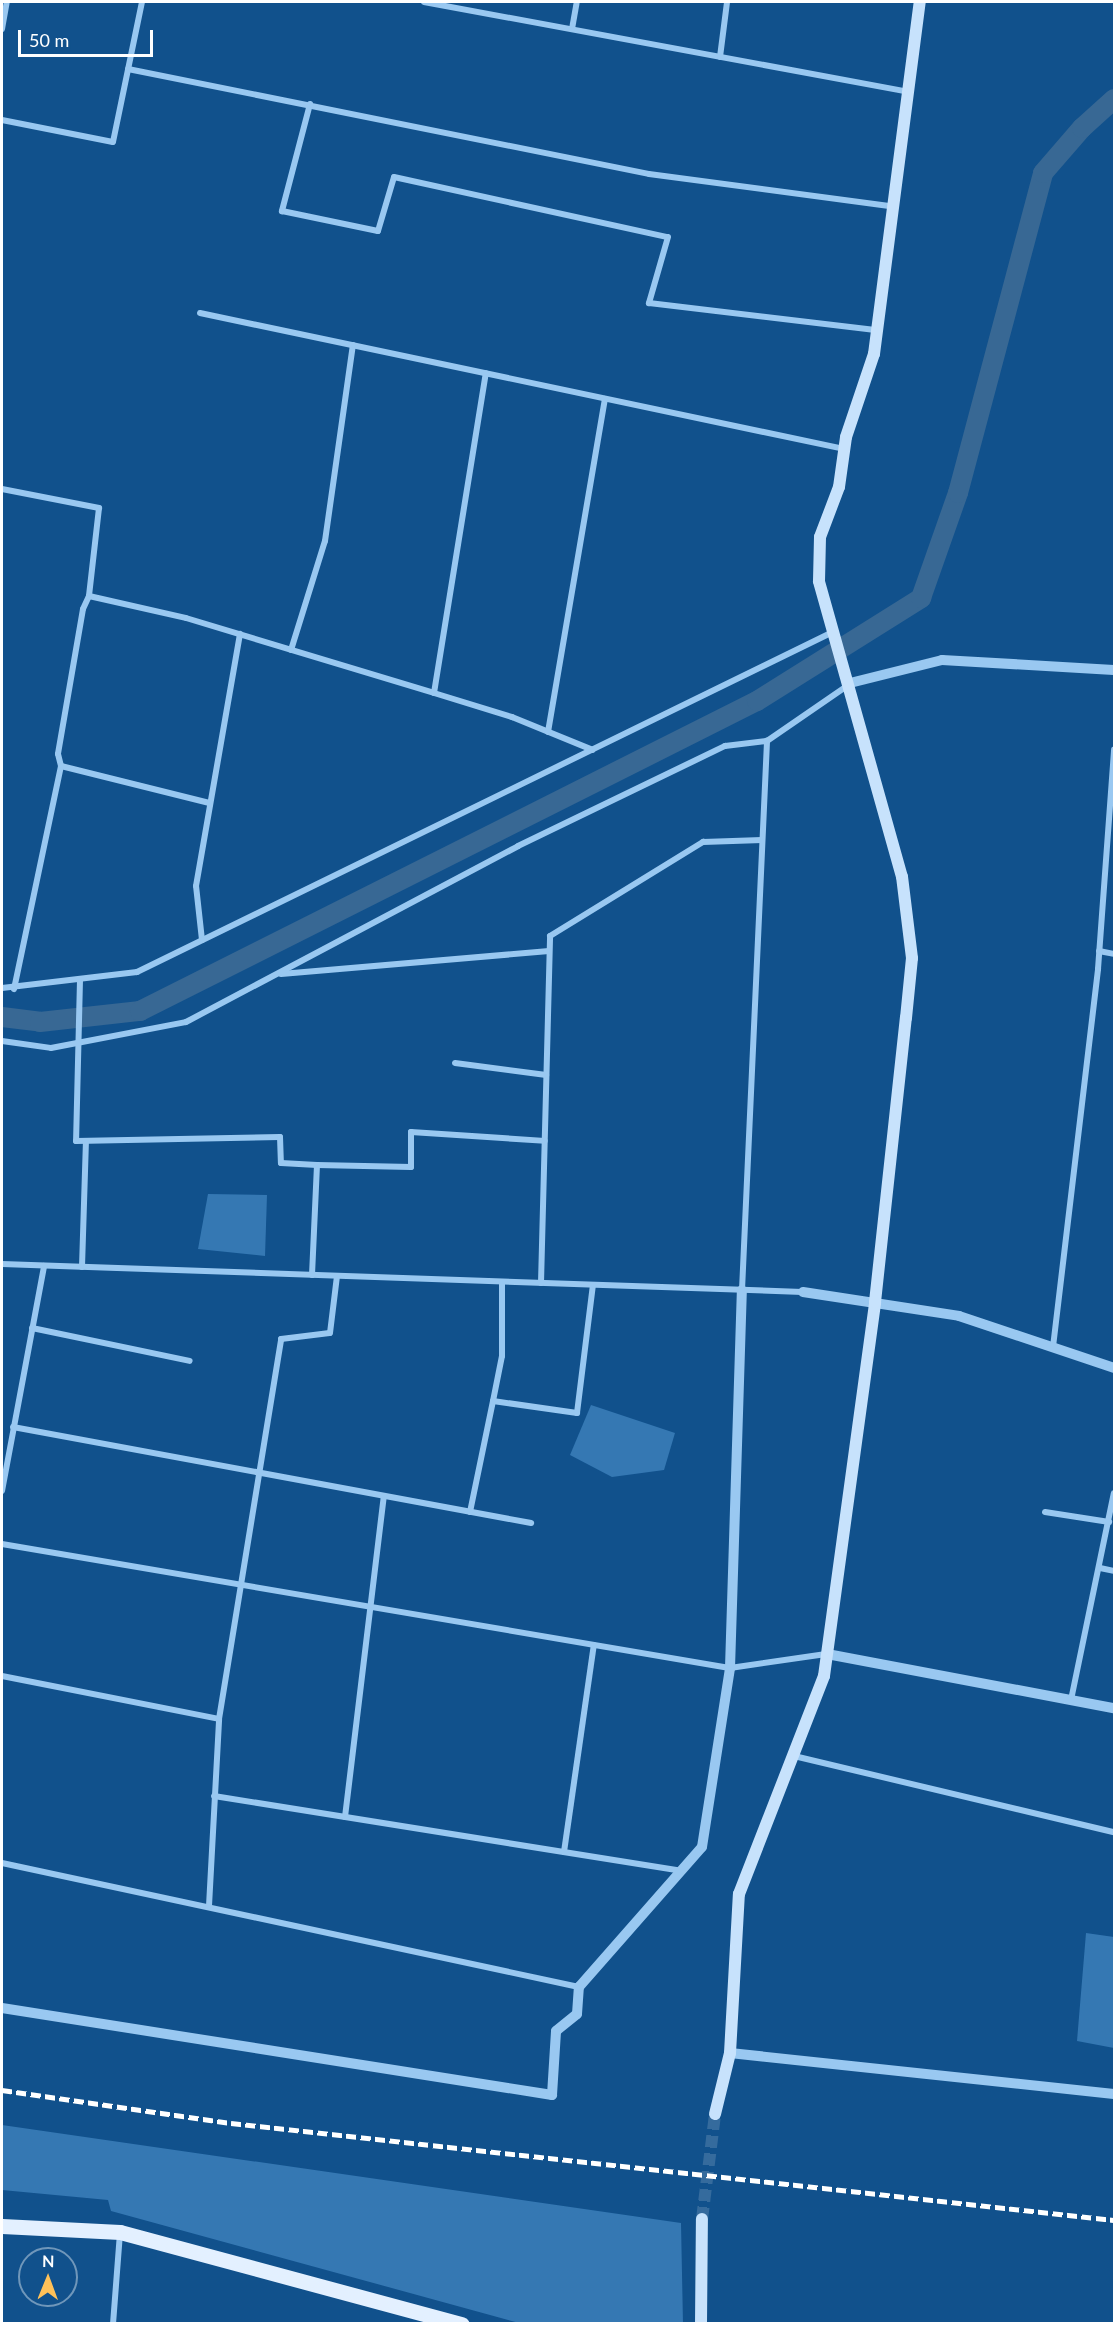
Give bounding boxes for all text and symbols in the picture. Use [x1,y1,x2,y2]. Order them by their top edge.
scale bar [21,18,156,56]
text: 50 m [29,29,69,51]
north arrow [18,2247,78,2307]
text: N [42,2251,55,2270]

